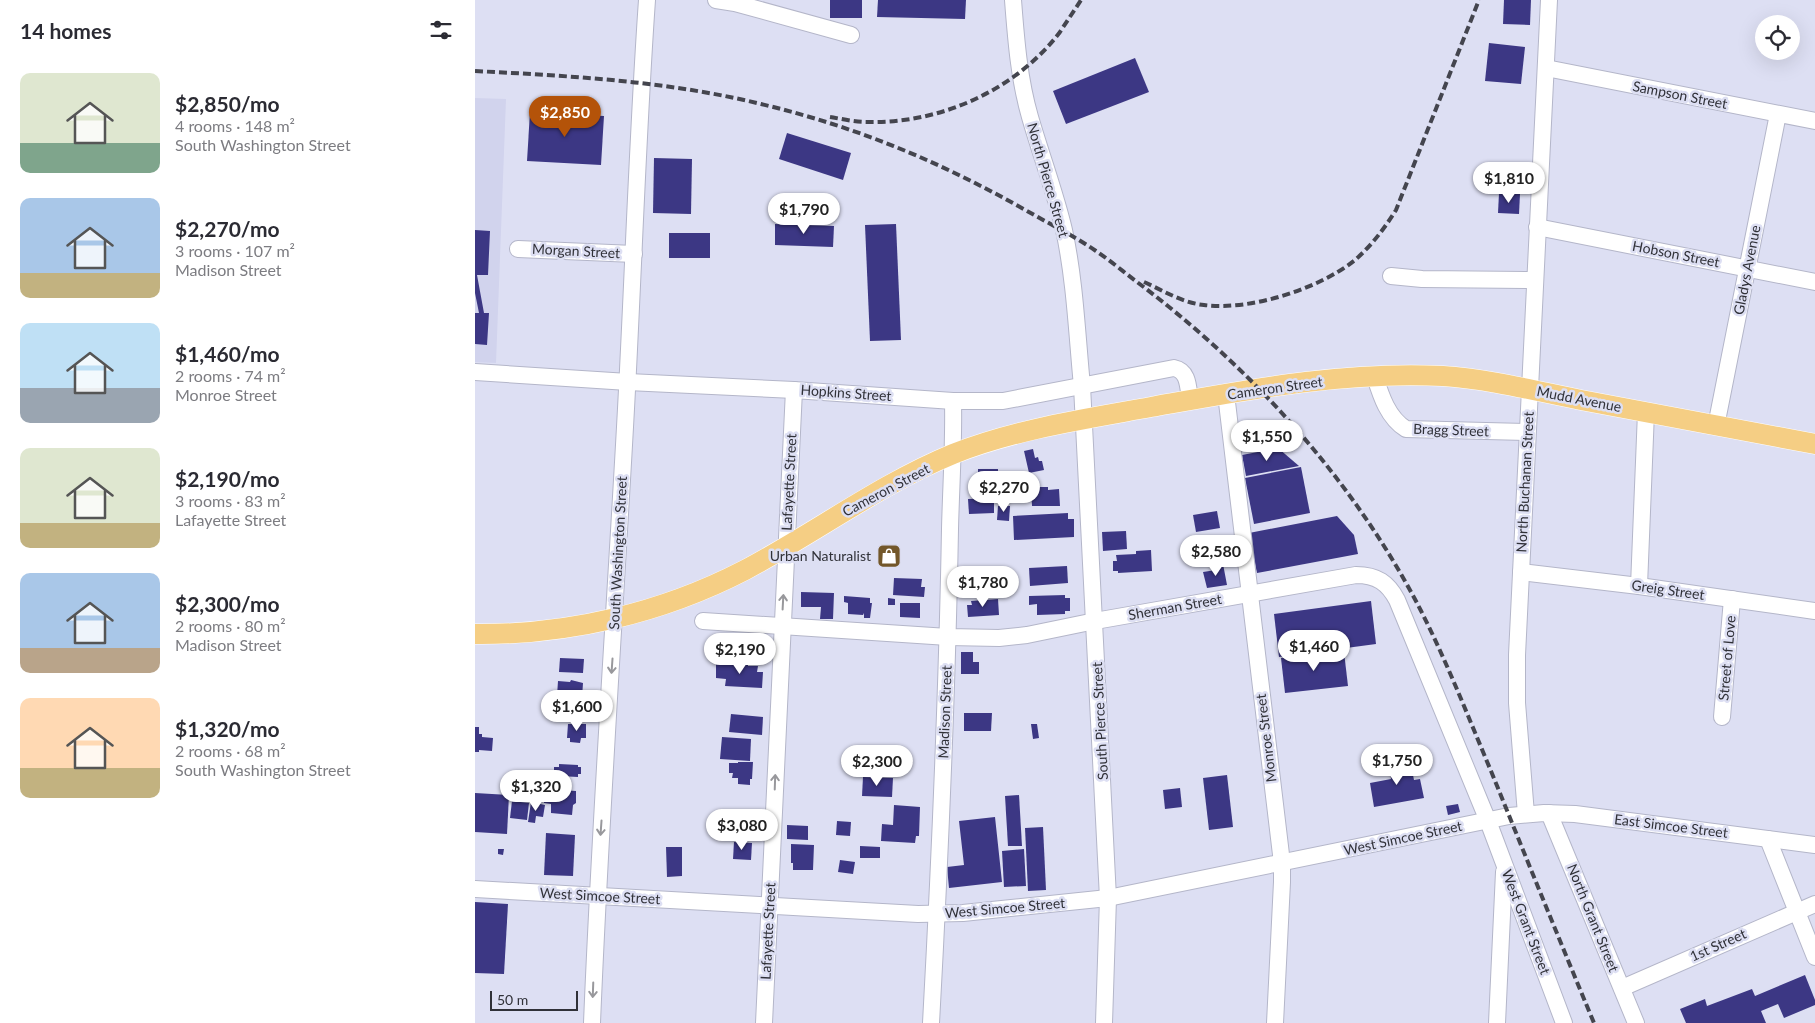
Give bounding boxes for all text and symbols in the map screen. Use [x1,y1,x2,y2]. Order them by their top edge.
map controls [1755,15,1800,60]
button: locate [1755,15,1800,60]
icon: filters [427,16,455,44]
text: 14 homes [20,18,111,43]
street label: Sampson Street [1631,77,1729,112]
text: $2,850/mo [175,91,280,116]
icon: home [60,93,120,153]
pin: $2,850 [524,96,606,138]
text: $2,850 [540,102,590,121]
text: 4 rooms · 148 m² [175,116,295,135]
street label: North Pierce Street [1024,121,1073,239]
text: South Washington Street [175,135,351,154]
pin: $1,810 [1468,162,1550,204]
text: $1,810 [1484,168,1534,187]
pin: $1,790 [763,192,845,235]
text: $1,790 [779,199,829,218]
text: $2,270/mo [175,216,280,241]
icon: home [60,218,120,278]
street label: Gladys Avenue [1729,224,1764,316]
street label: Hobson Street [1631,237,1721,270]
street label: Morgan Street [532,240,620,261]
text: 3 rooms · 107 m² [175,241,295,260]
text: Madison Street [175,260,282,279]
text: $1,460/mo [175,341,280,366]
icon: home [60,343,120,403]
text: 2 rooms · 74 m² [175,366,286,385]
street label: Cameron Street [1226,372,1324,403]
street label: Hopkins Street [800,381,892,404]
street label: Mudd Avenue [1535,382,1623,415]
text: Monroe Street [175,385,277,404]
street label: North Buchanan Street [1512,411,1537,553]
pin: $1,550 [1226,420,1308,462]
street label: Bragg Street [1413,420,1489,439]
text: $1,550 [1242,426,1292,445]
street label: Lafayette Street [777,433,800,531]
street label: Cameron Street [839,459,932,520]
text: $2,190/mo [175,466,280,491]
icon: home [60,468,120,528]
pin: $2,270 [963,470,1045,513]
street label: South Washington Street [605,476,630,630]
text: $2,270 [979,477,1029,496]
text: 3 rooms · 83 m² [175,491,286,510]
text: Lafayette Street [175,510,286,529]
pin: $2,580 [1175,534,1257,577]
text: $2,580 [1191,541,1241,560]
shop icon: Urban Naturalist [876,543,902,569]
place label: Urban Naturalist [770,547,871,564]
pin: $1,780 [942,566,1024,608]
text: $1,780 [958,572,1008,591]
street label: Greig Street [1631,576,1706,603]
street label: Sherman Street [1127,590,1223,623]
text: $2,300/mo [175,591,280,616]
icon: home [60,593,120,653]
one-way arrow [779,594,788,610]
street label: Street of Love [1714,615,1739,701]
text: 2 rooms · 80 m² [175,616,286,635]
pin: $1,460 [1273,630,1355,672]
pin: $2,190 [699,632,781,675]
text: Madison Street [175,635,282,654]
text: $1,460 [1289,636,1339,655]
text: $2,190 [715,639,765,658]
one-way arrow [607,658,616,674]
street label: South Pierce Street [1088,662,1111,780]
street label: Madison Street [934,665,955,759]
pin: $1,600 [536,690,618,732]
street label: Monroe Street [1252,693,1279,783]
text: $1,600 [552,696,602,715]
text: $1,320/mo [175,716,280,741]
icon: home [60,718,120,778]
text: 2 rooms · 68 m² [175,741,286,760]
pin: $2,300 [836,744,918,787]
pin: $1,750 [1356,744,1438,786]
text: $1,750 [1372,750,1422,769]
text: $2,300 [852,751,902,770]
text: South Washington Street [175,760,351,779]
pin: $1,320 [495,770,577,812]
one-way arrow [770,774,780,790]
text: $1,320 [511,776,561,795]
pin: $3,080 [701,808,783,851]
street label: East Simcoe Street [1613,810,1729,841]
text: $3,080 [717,815,767,834]
street label: West Simcoe Street [1342,817,1464,858]
one-way arrow [597,820,606,836]
street label: North Grant Street [1564,861,1623,974]
street label: West Grant Street [1499,867,1554,977]
street label: Lafayette Street [756,882,779,980]
street label: West Simcoe Street [539,884,661,907]
street label: West Simcoe Street [944,894,1066,921]
street label: 1st Street [1687,925,1749,964]
one-way arrow [588,982,598,998]
scale bar [490,988,577,1011]
text: 50 m [497,991,528,1008]

